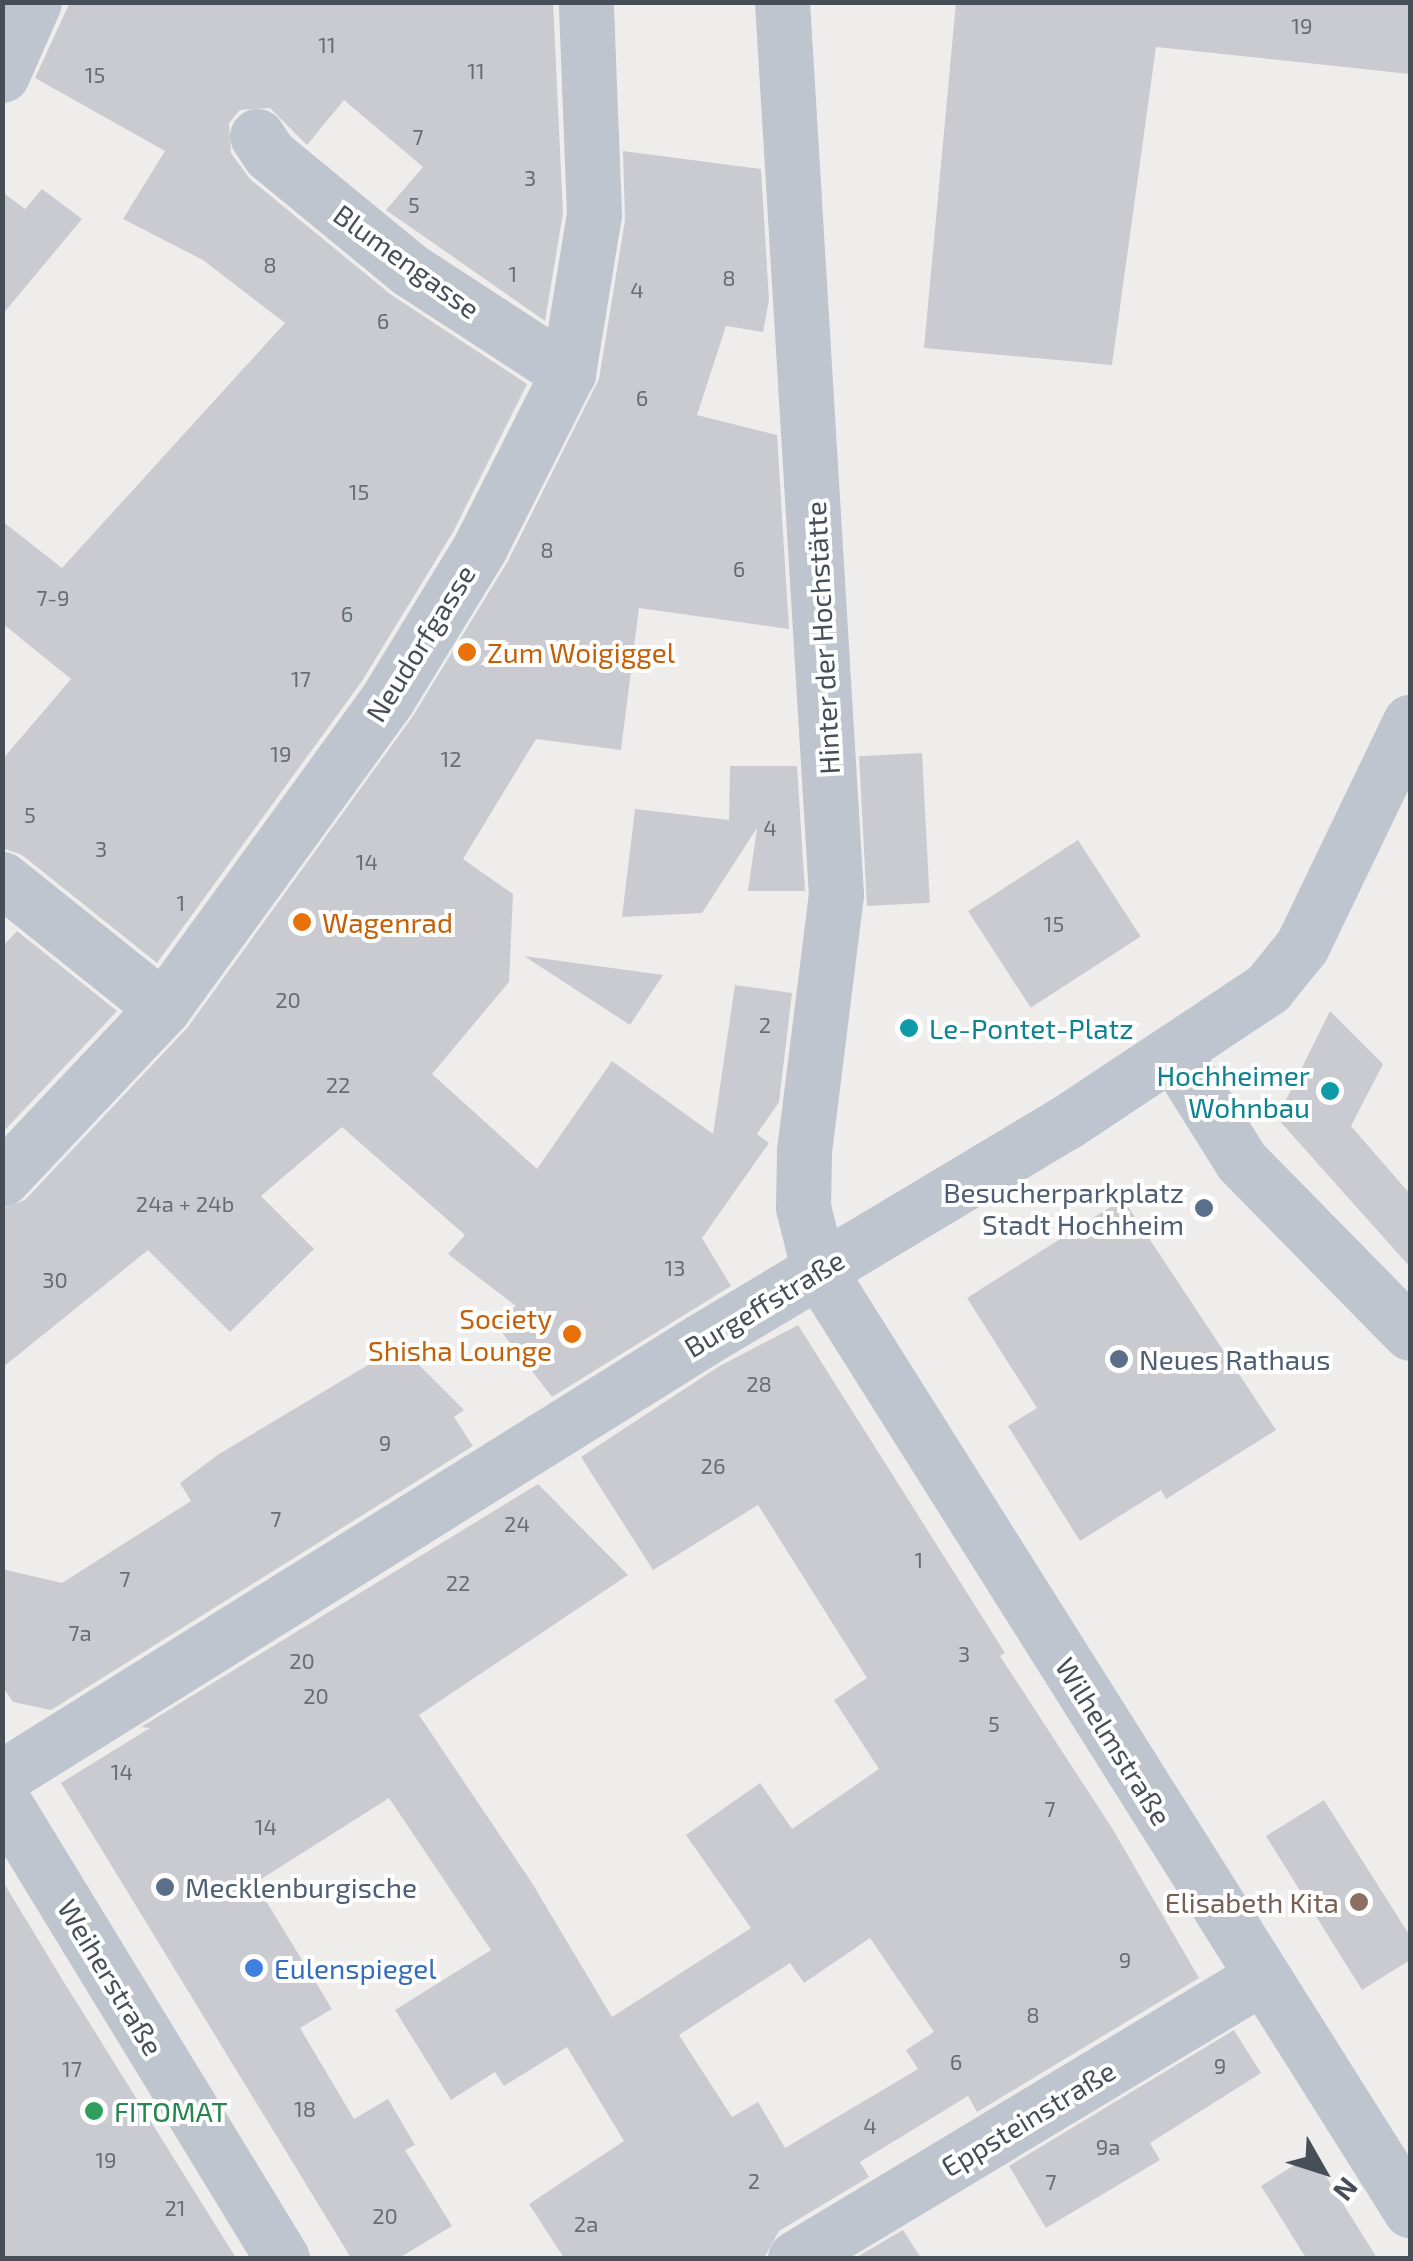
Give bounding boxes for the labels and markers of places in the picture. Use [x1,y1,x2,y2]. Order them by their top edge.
place label: Zum Woigiggel [487,635,675,669]
marker: Zum Woigiggel [456,641,478,663]
place label: Wagenrad [322,905,453,939]
marker: Wagenrad [291,911,313,933]
place label: Le-Pontet-Platz [929,1011,1133,1045]
marker: Le-Pontet-Platz [898,1017,920,1039]
place label: Hochheimer Wohnbau [1156,1058,1310,1124]
marker: Hochheimer Wohnbau [1319,1080,1341,1102]
place label: Besucherparkplatz Stadt Hochheim [943,1175,1184,1241]
marker: Besucherparkplatz Stadt Hochheim [1193,1197,1215,1219]
place label: Society Shisha Lounge [368,1301,552,1367]
marker: Society Shisha Lounge [561,1323,583,1345]
place label: Neues Rathaus [1139,1342,1330,1376]
marker: Neues Rathaus [1108,1348,1130,1370]
place label: Mecklenburgische [185,1870,417,1904]
marker: Mecklenburgische [154,1876,176,1898]
place label: Elisabeth Kita [1165,1885,1339,1919]
marker: Elisabeth Kita [1348,1891,1370,1913]
place label: Eulenspiegel [274,1951,437,1985]
marker: Eulenspiegel [243,1957,265,1979]
place label: FITOMAT [114,2094,228,2128]
marker: FITOMAT [83,2100,105,2122]

